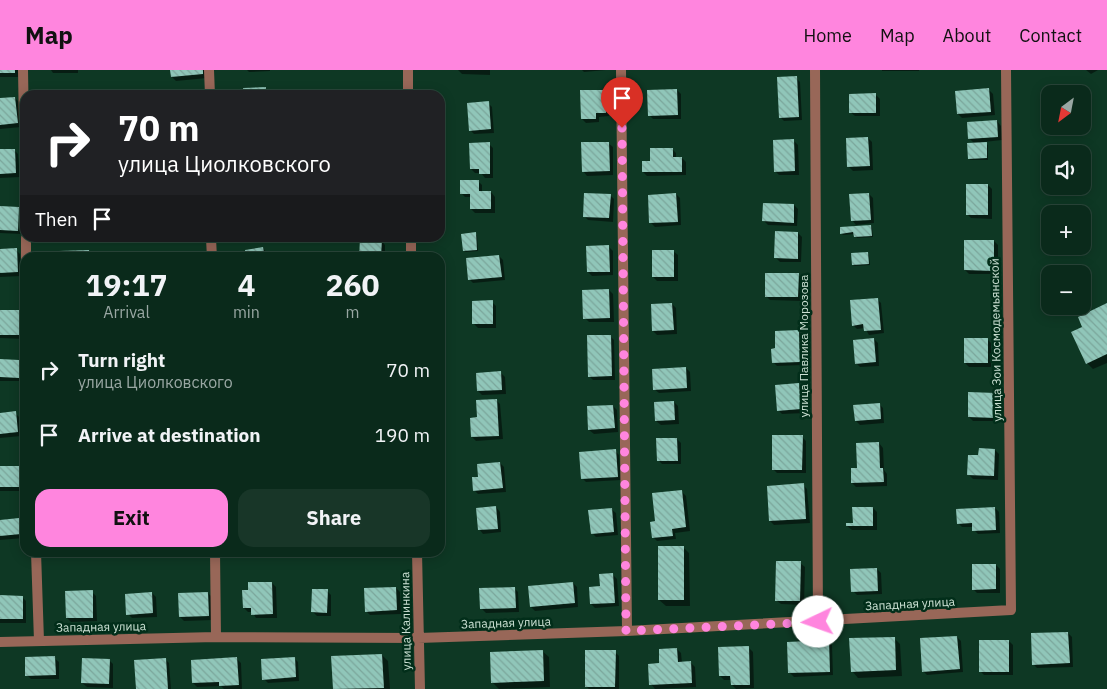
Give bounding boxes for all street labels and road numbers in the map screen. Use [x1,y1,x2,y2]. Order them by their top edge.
street label: улица Зои Космодемьянской [987,258,1004,422]
street label: улица Павлика Морозова [796,274,811,417]
street label: улица Калинкина [397,571,414,670]
street label: Западная улица [865,594,956,613]
street label: Западная улица [461,613,552,632]
street label: Западная улица [56,618,147,635]

